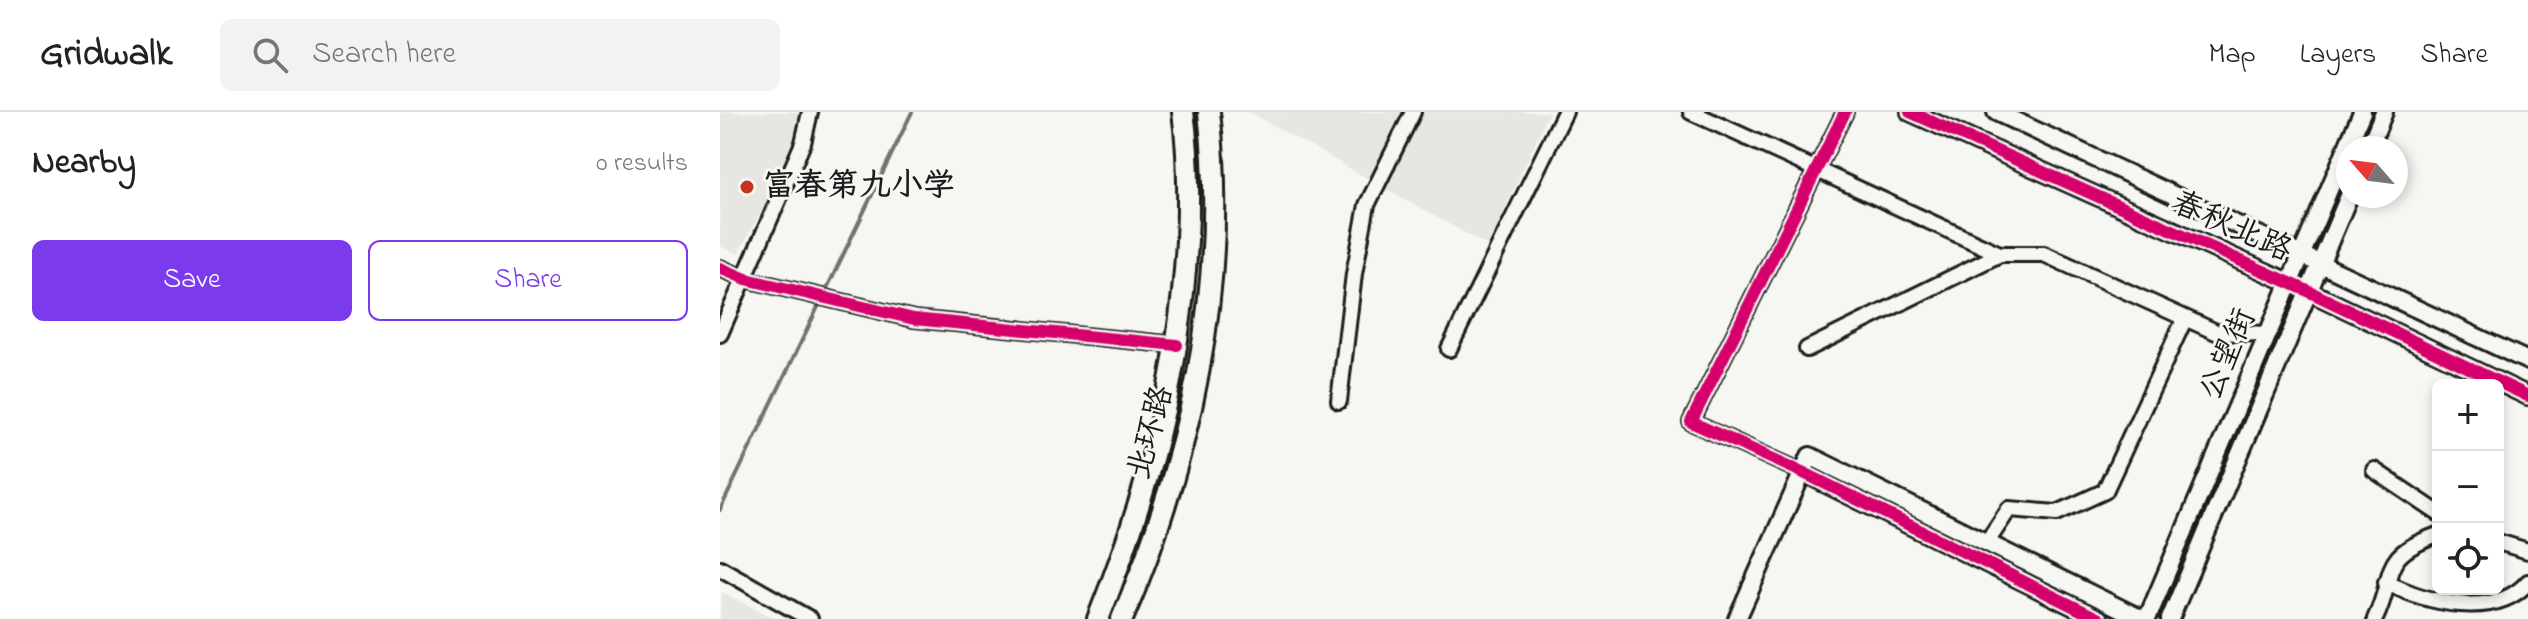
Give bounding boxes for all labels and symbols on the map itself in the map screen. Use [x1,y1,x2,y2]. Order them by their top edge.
north arrow [2336,136,2408,208]
place label: 富春第九小学 [763,164,955,211]
marker: 富春第九小学 [738,178,756,196]
street label: 春秋北路 [2163,180,2299,276]
street label: 公望街 [2189,302,2269,408]
street label: 北环路 [1117,381,1187,485]

